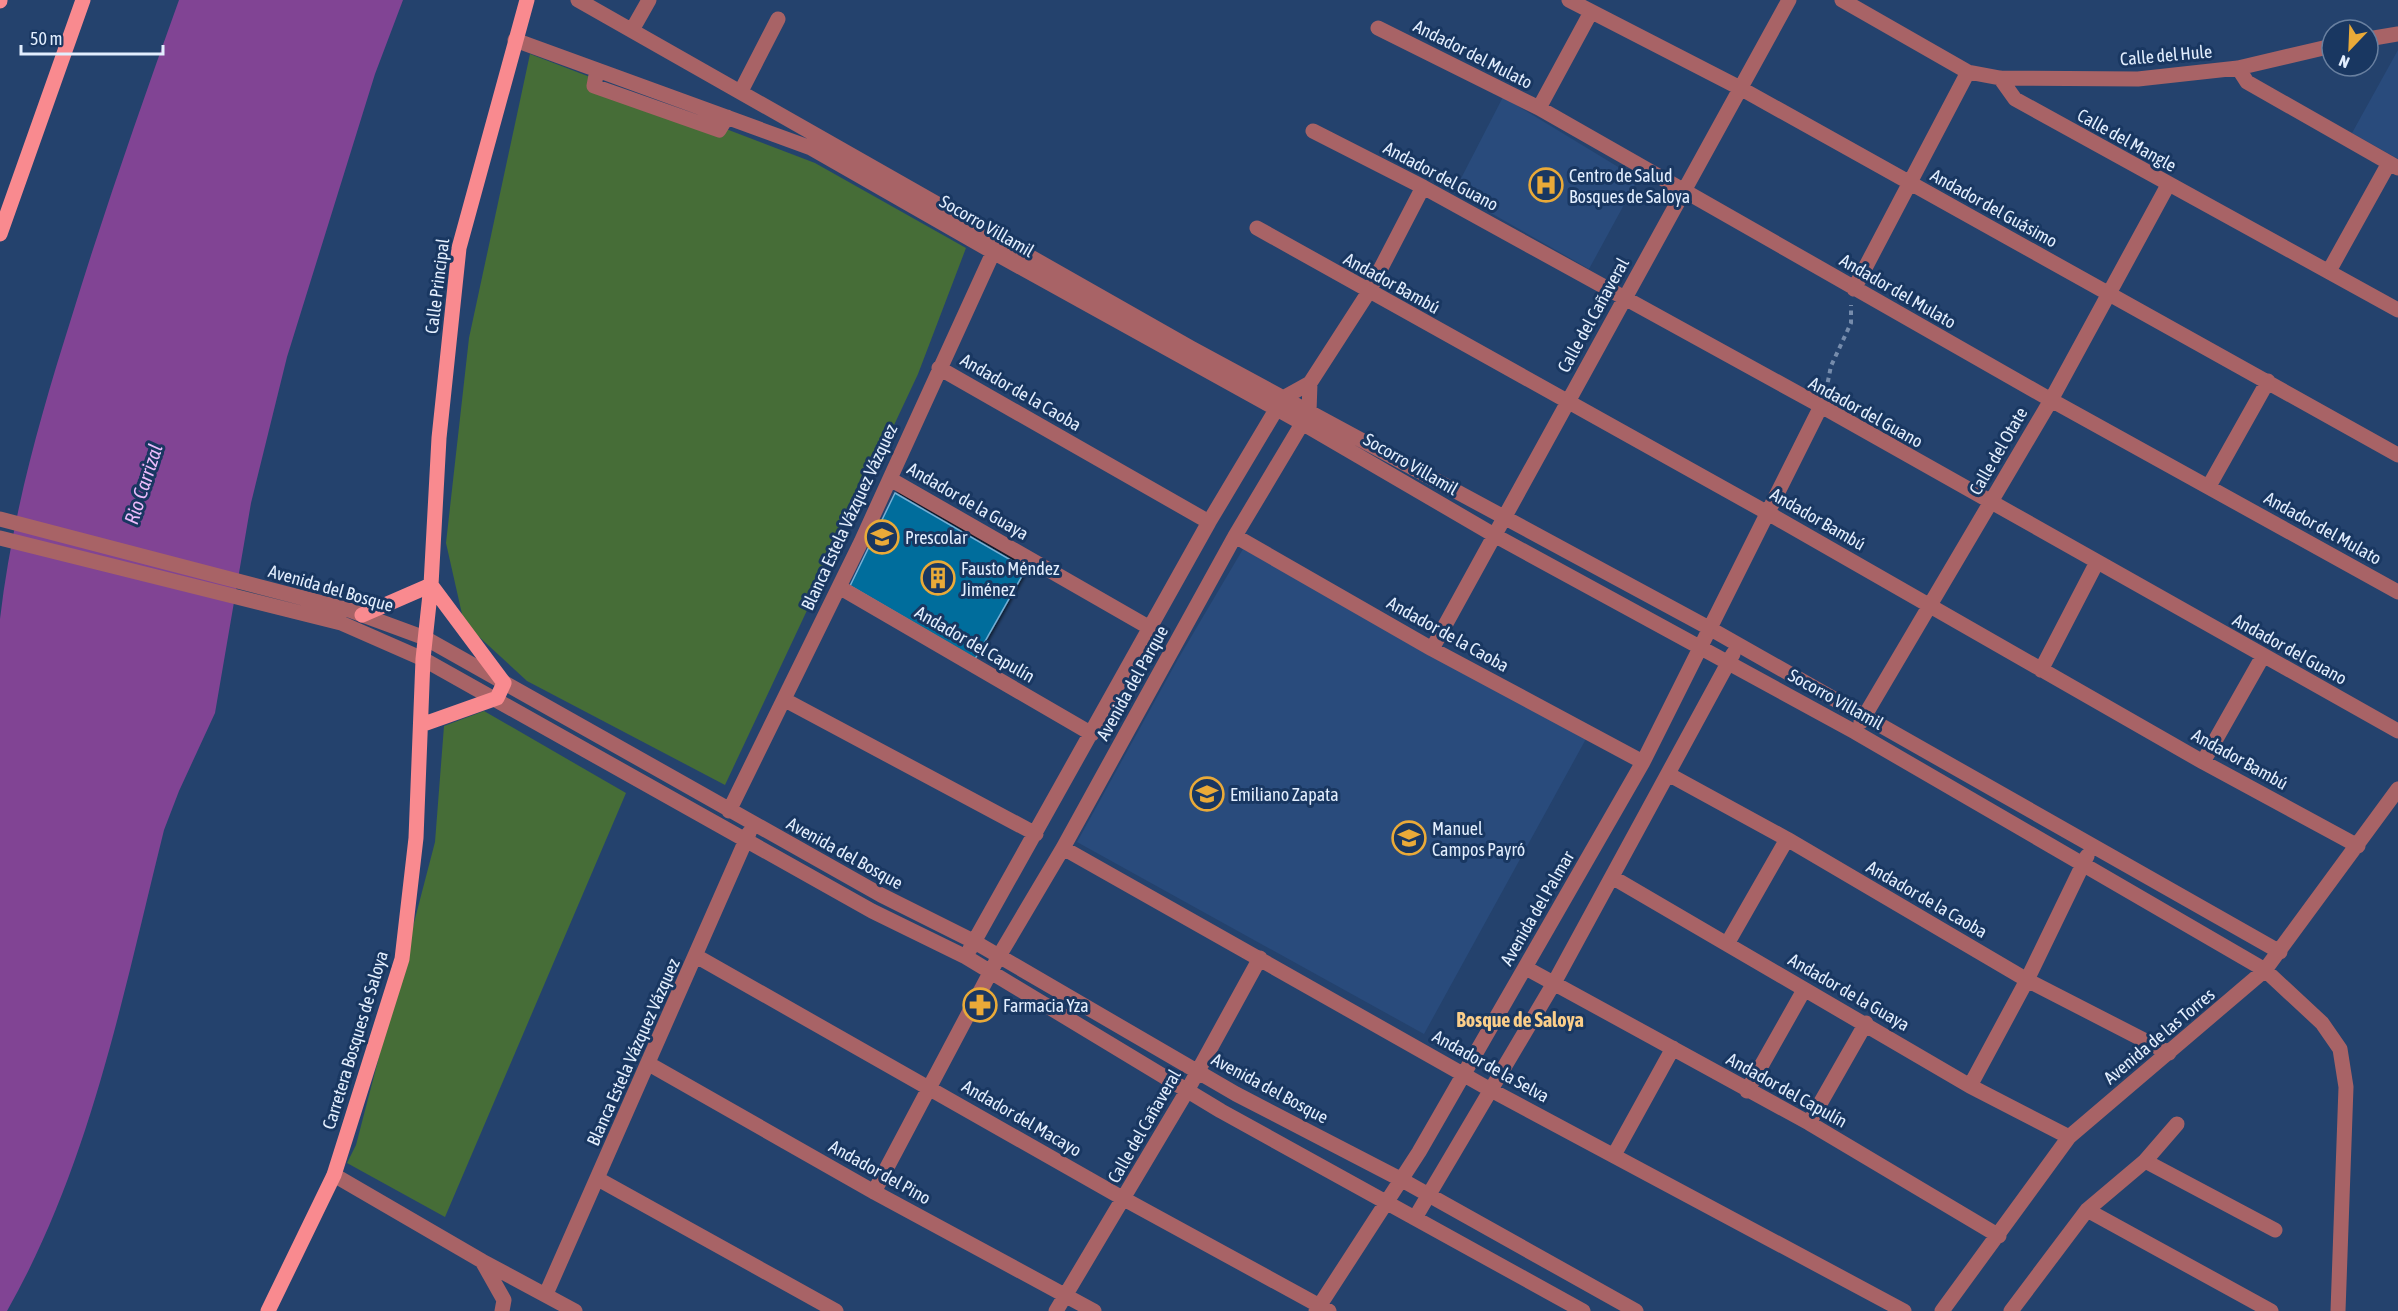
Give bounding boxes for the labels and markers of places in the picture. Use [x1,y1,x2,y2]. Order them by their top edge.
place label: Centro de Salud Bosques de Saloya [1569,165,1690,207]
hospital icon: Centro de Salud Bosques de Saloya [1528,167,1564,203]
school or university icon: Prescolar [864,519,900,555]
place label: Prescolar [905,527,968,548]
place label: Fausto Méndez Jiménez [961,558,1060,600]
building icon: Fausto Méndez Jiménez [920,560,956,596]
school or university icon: Emiliano Zapata [1189,776,1225,812]
place label: Emiliano Zapata [1230,784,1339,805]
place label: Manuel Campos Payró [1432,818,1525,860]
school or university icon: Manuel Campos Payró [1391,820,1427,856]
pharmacy icon: Farmacia Yza [962,987,998,1023]
place label: Farmacia Yza [1003,995,1089,1016]

